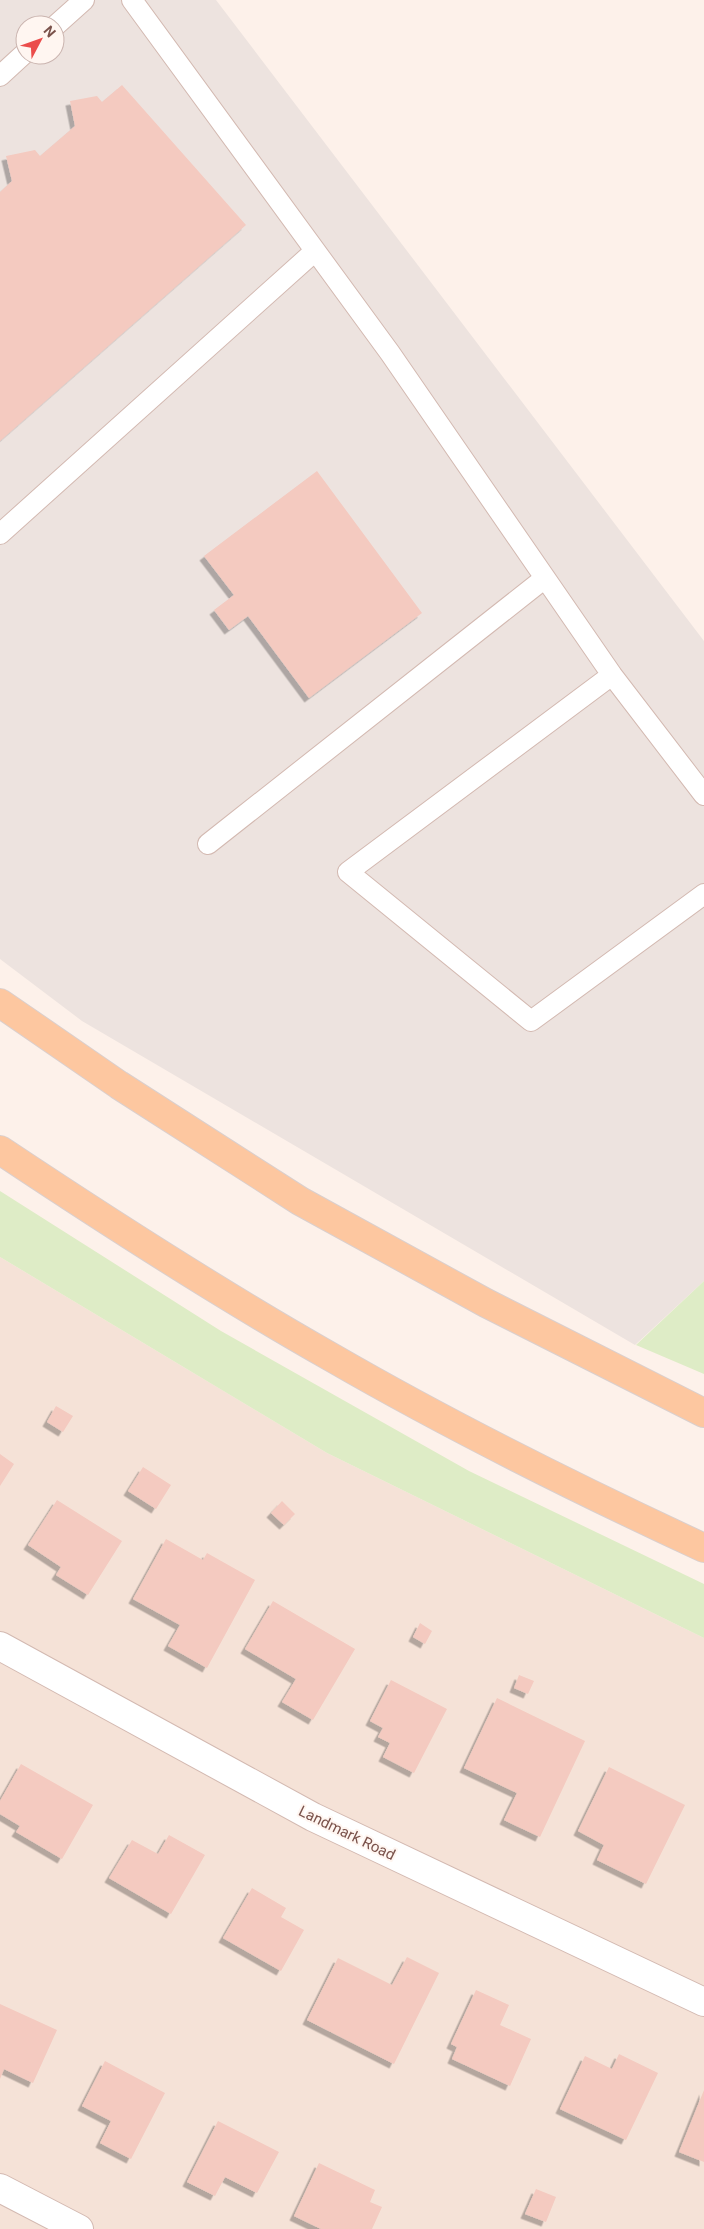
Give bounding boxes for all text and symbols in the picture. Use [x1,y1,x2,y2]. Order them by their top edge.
north arrow [15,15,65,65]
text: N [41,22,59,40]
street label: Landmark Road [296,1802,398,1864]

